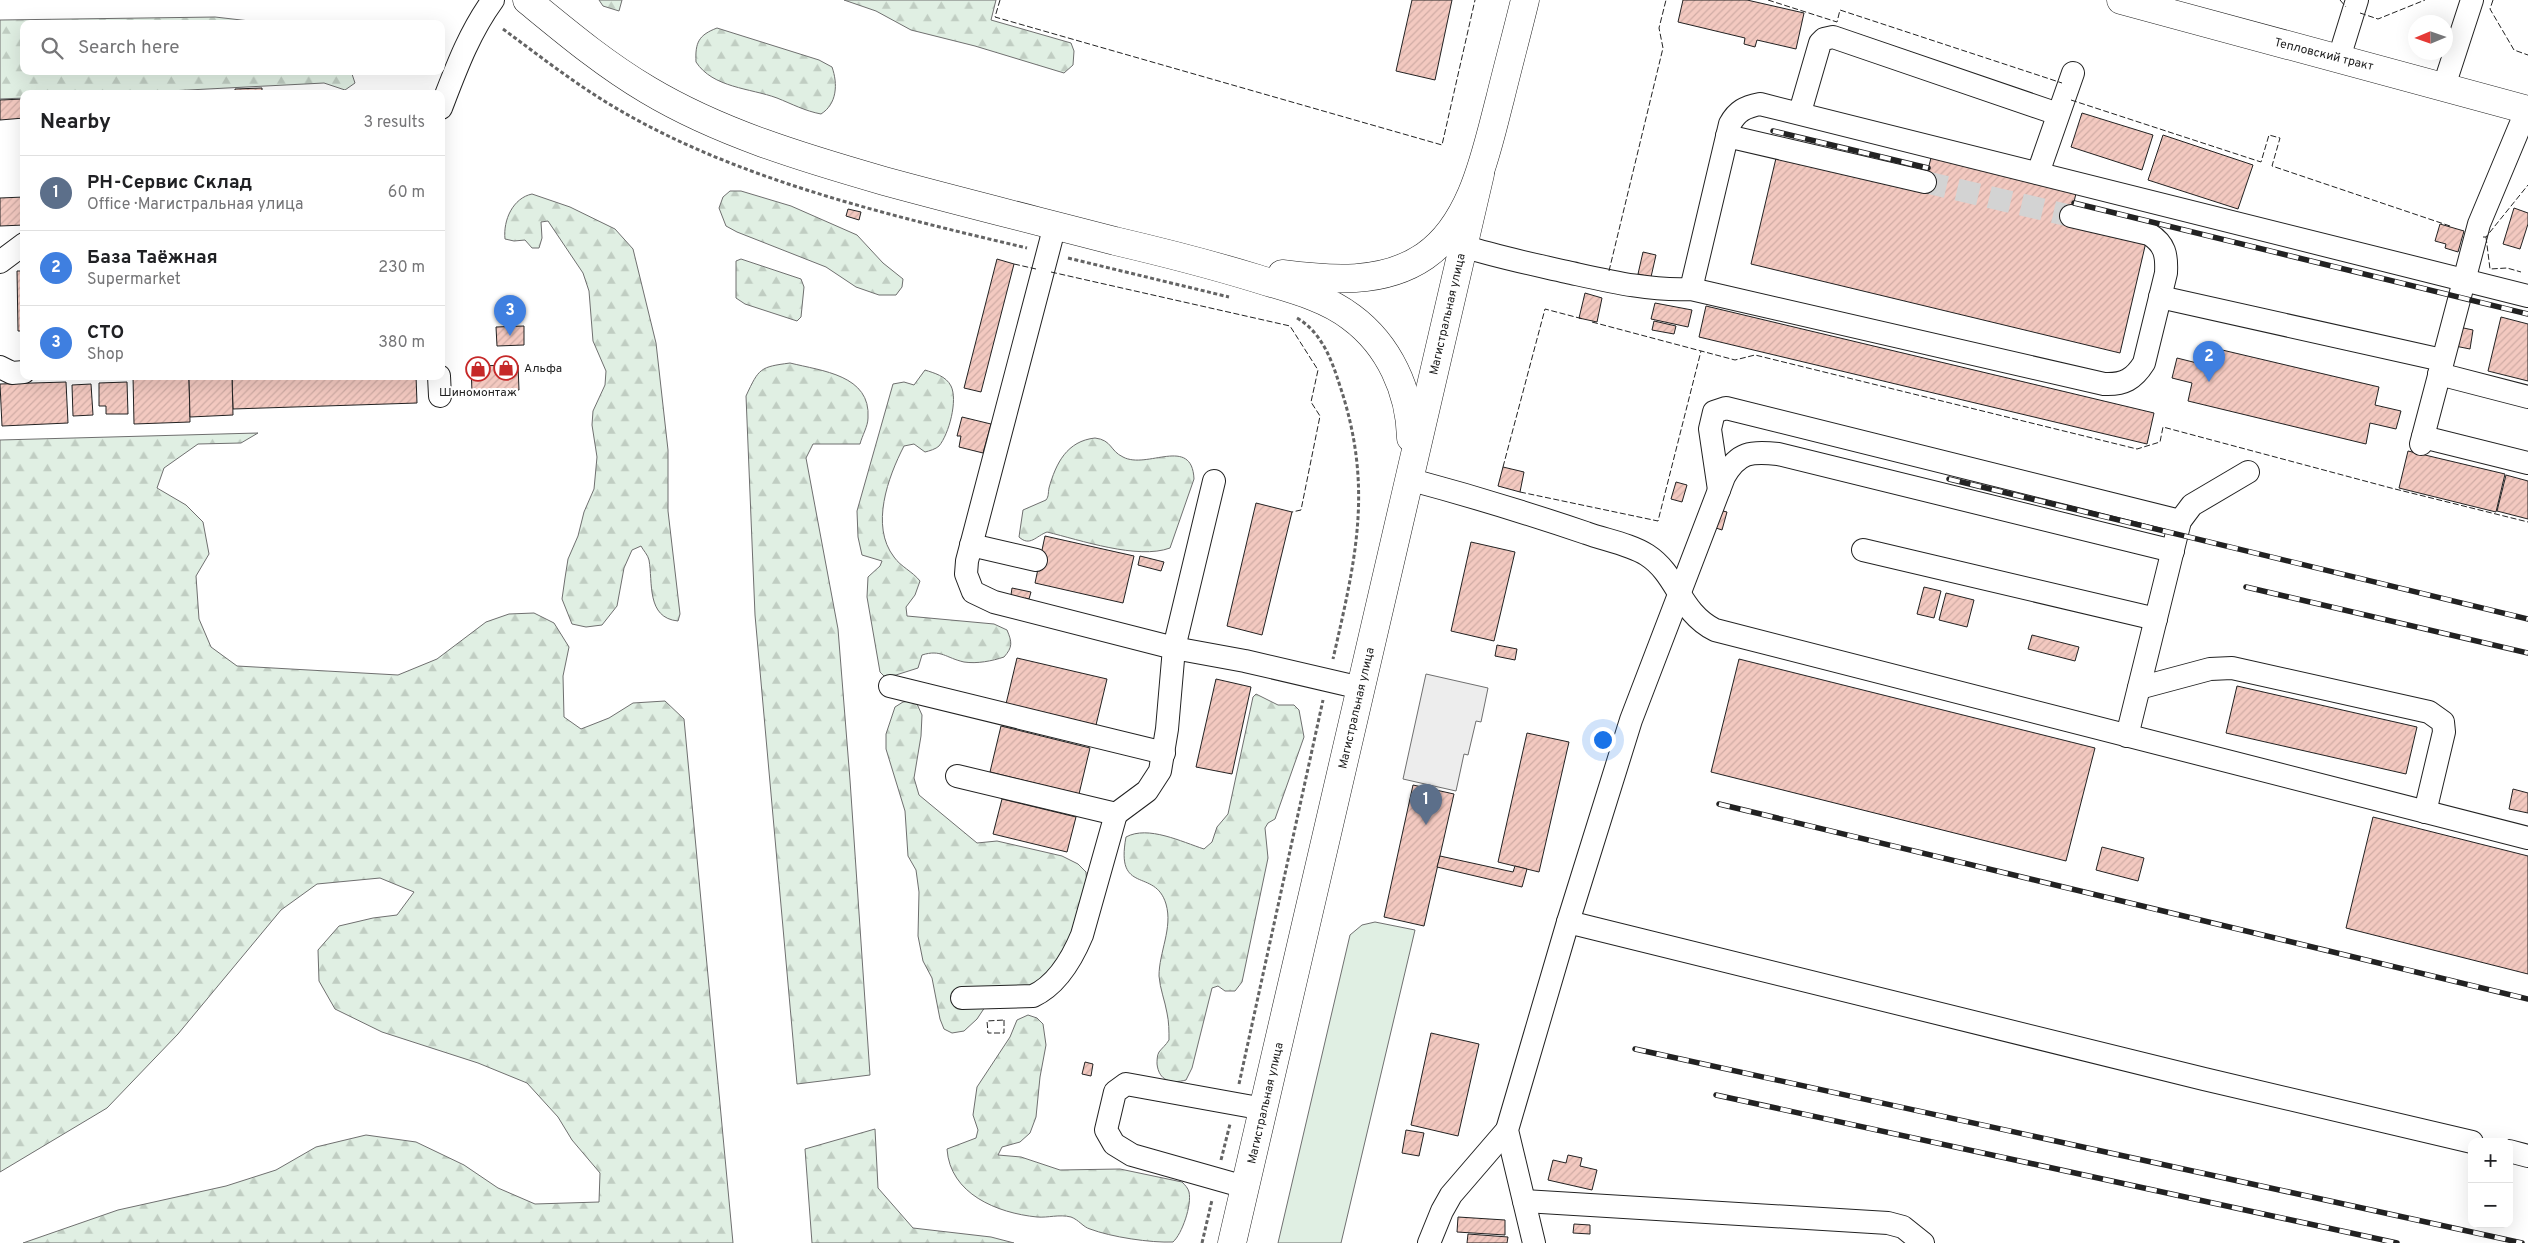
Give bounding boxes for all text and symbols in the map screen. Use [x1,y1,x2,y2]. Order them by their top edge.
north arrow [2408,15,2453,60]
search box [20,20,445,75]
icon: search [38,34,66,62]
street label: Тепловский тракт [2273,35,2375,75]
text: Search here [78,36,180,60]
text: Nearby [40,109,111,136]
text: 3 results [363,113,425,133]
text: РН-Сервис Cклад [87,171,252,195]
text: 1 [53,183,59,203]
text: 60 m [388,183,425,203]
text: Office · Магистральная улица [87,195,303,215]
text: База Таёжная [87,246,218,270]
street label: Магистральная улица [1426,252,1470,377]
text: 2 [51,258,61,278]
text: 230 m [378,258,425,278]
text: Supermarket [87,270,181,290]
pin: 3 [494,295,526,336]
text: СТО [87,321,124,345]
text: 3 [51,333,61,353]
text: 380 m [378,333,425,353]
pin: 2 [2193,341,2225,382]
text: Shop [87,345,124,365]
shop icon: Альфа [493,355,519,381]
shop icon: Шиномонтаж [465,356,491,382]
place label: Альфа [524,361,562,377]
place label: Шиномонтаж [439,385,517,401]
street label: Магистральная улица [1335,646,1379,771]
your location [1590,727,1616,753]
pin: 1 [1410,784,1442,825]
street label: Магистральная улица [1244,1041,1288,1166]
map controls [2468,1138,2513,1228]
button: + [2468,1138,2513,1183]
button: − [2468,1183,2513,1228]

